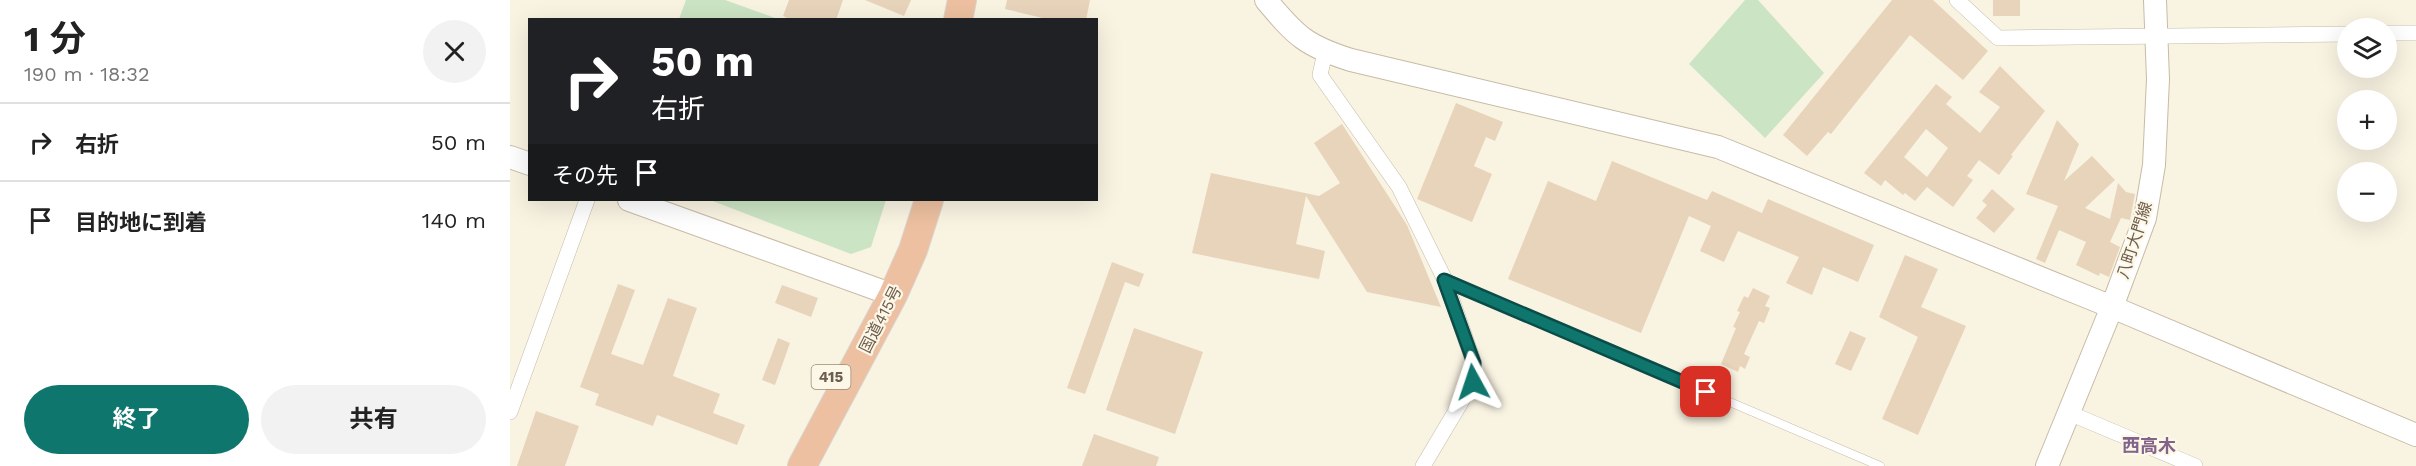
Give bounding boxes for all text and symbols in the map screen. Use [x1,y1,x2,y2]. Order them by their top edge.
text: 1 分 [24,18,86,60]
map controls [2337,18,2397,222]
button: layers [2337,18,2397,78]
button: close [423,20,486,83]
text: 50 m [651,37,754,86]
icon: right [552,42,630,120]
text: 190 m · 18:32 [24,62,150,86]
button: + [2337,90,2397,150]
text: 右折 [651,93,705,125]
icon: right [24,126,57,159]
text: 50 m [431,130,486,155]
text: 右折 [75,132,119,157]
icon: arrive [630,156,663,189]
button: − [2337,162,2397,222]
text: その先 [552,163,618,188]
street label: 八町大門線 [2113,199,2156,281]
icon: arrive [24,204,57,237]
text: 140 m [422,208,486,233]
text: 目的地に到着 [75,210,207,235]
street label: 国道415号 [855,282,905,356]
position arrow [1441,350,1505,414]
road number: 415 [812,365,850,389]
pin [1680,366,1731,417]
icon: arrive [1689,375,1722,408]
button: 終了 [24,385,249,454]
button: 共有 [261,385,486,454]
district label: 西高木 [2122,435,2176,456]

